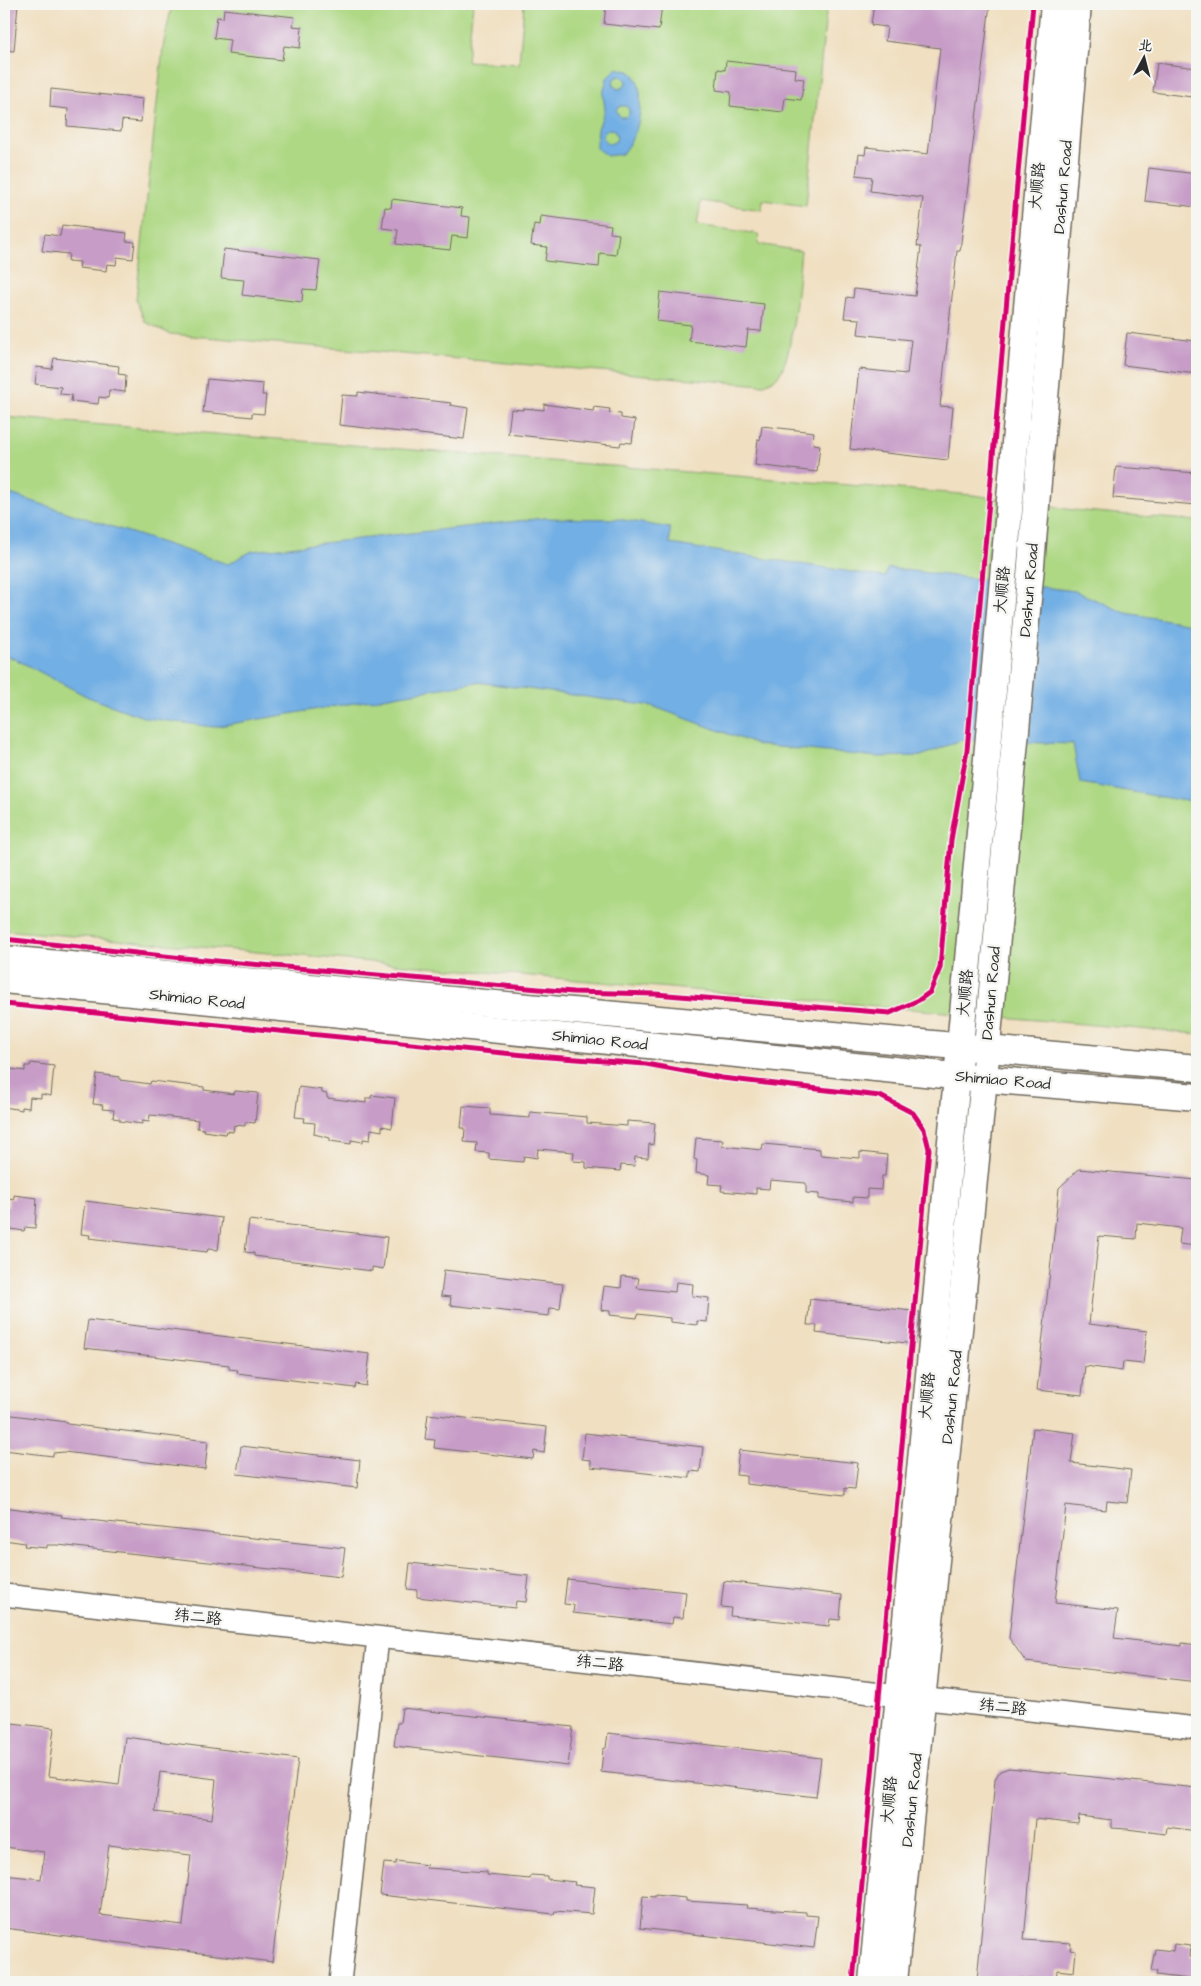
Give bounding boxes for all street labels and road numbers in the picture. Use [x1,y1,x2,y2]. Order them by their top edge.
street label: Dashun Road [1048,139,1078,235]
street label: 大顺路 [1024,161,1050,211]
street label: Dashun Road [1014,542,1044,638]
street label: 大顺路 [989,565,1015,615]
street label: Dashun Road [976,945,1006,1041]
street label: 大顺路 [952,968,978,1018]
street label: Shimiao Road [148,983,246,1015]
street label: Shimiao Road [551,1024,649,1056]
street label: Shimiao Road [954,1065,1052,1095]
street label: Dashun Road [936,1349,968,1445]
street label: 大顺路 [914,1371,940,1421]
street label: 纬二路 [173,1604,223,1630]
street label: 纬二路 [575,1650,625,1676]
street label: 纬二路 [978,1694,1028,1720]
street label: Dashun Road [896,1752,928,1848]
street label: 大顺路 [876,1775,902,1825]

